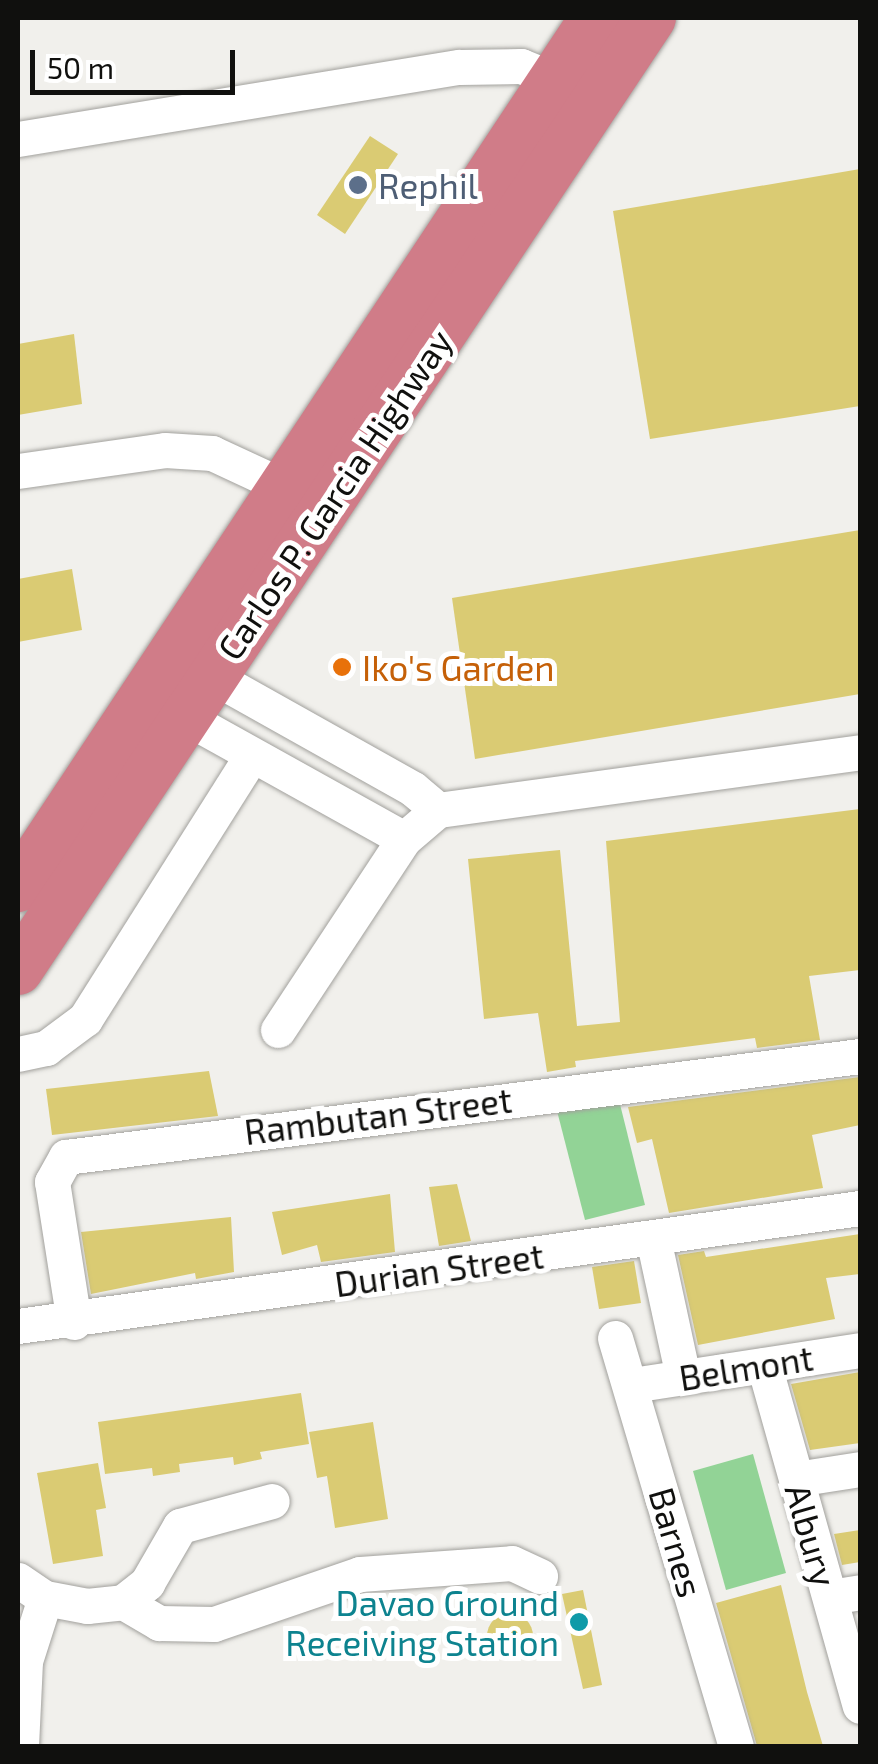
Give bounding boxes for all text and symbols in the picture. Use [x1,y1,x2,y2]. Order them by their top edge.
scale bar [35,30,240,92]
text: 50 m [47,49,114,85]
place label: Rephil [378,164,478,206]
marker: Rephil [347,174,369,196]
street label: Carlos P. Garcia Highway [208,321,460,667]
place label: Iko's Garden [362,646,555,688]
marker: Iko's Garden [331,656,353,678]
street label: Rambutan Street [242,1078,514,1152]
street label: Durian Street [332,1234,546,1304]
street label: Belmont [676,1336,816,1398]
street label: Albury [777,1479,847,1591]
street label: Barnes [641,1482,713,1602]
place label: Davao Ground Receiving Station [285,1581,559,1663]
marker: Davao Ground Receiving Station [568,1611,590,1633]

